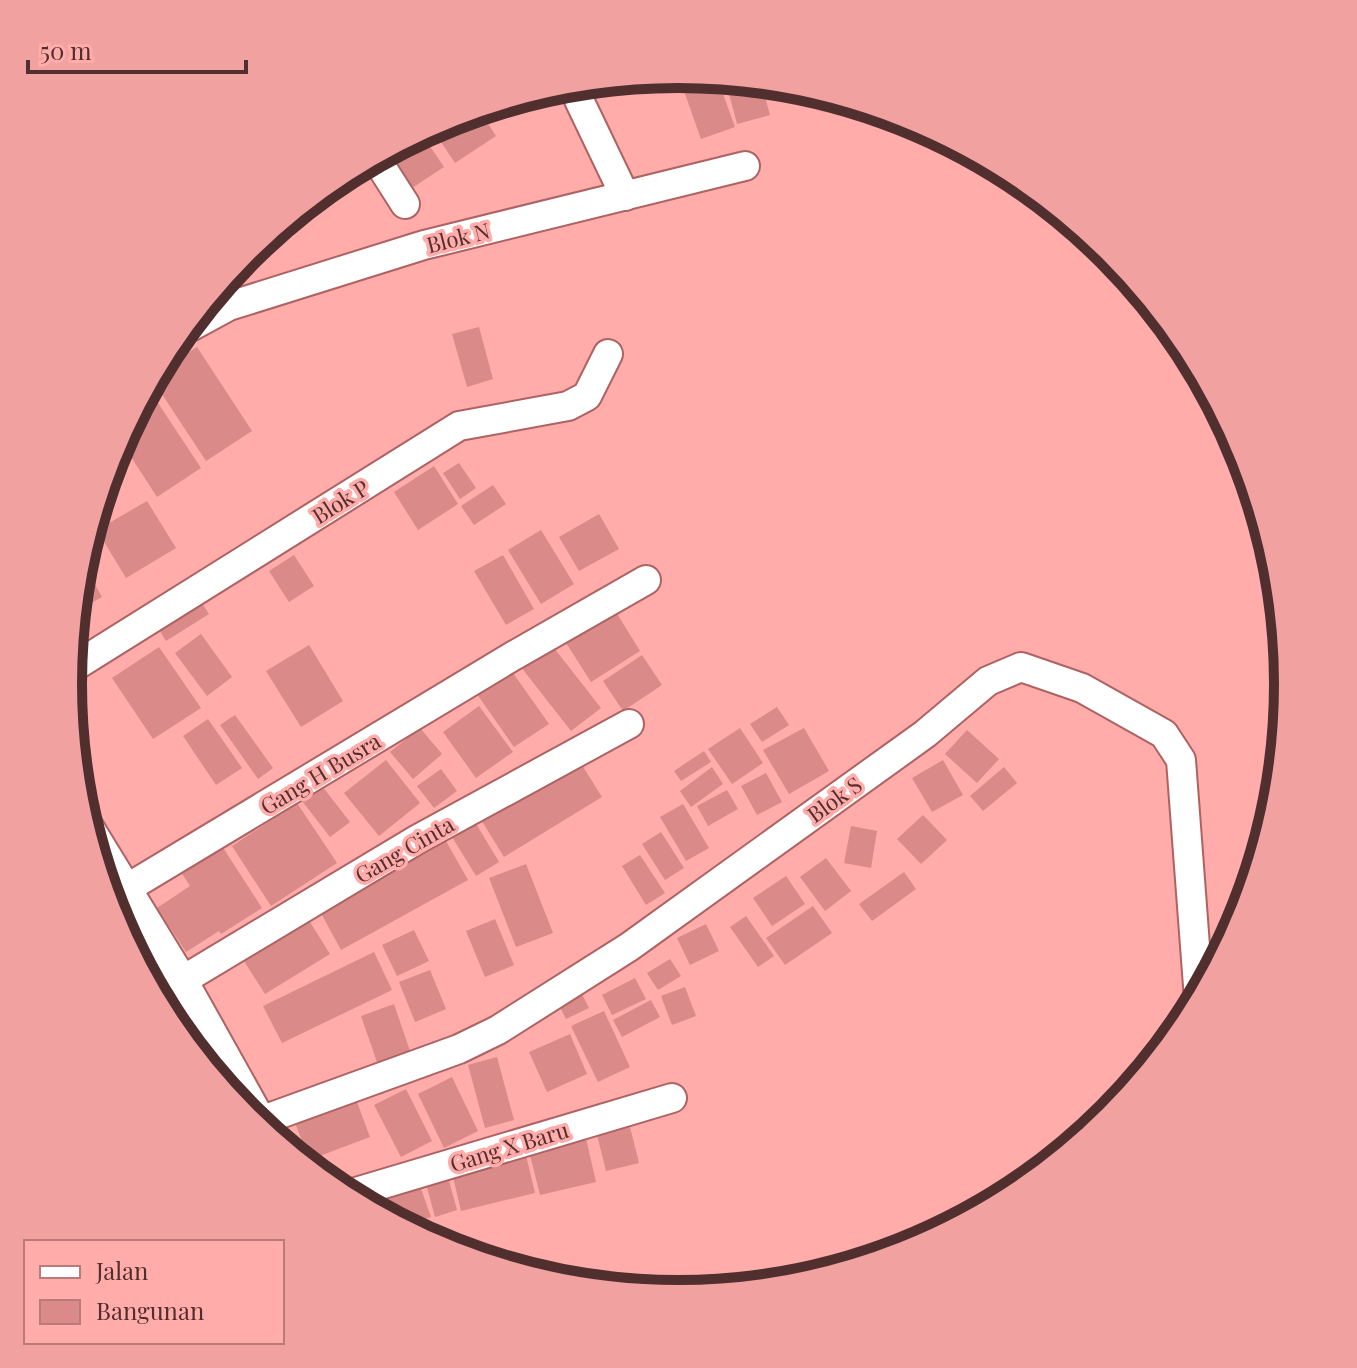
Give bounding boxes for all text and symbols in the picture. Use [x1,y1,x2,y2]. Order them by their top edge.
scale bar [28,24,246,74]
text: 50 m [40,34,92,66]
street label: Blok N [423,215,493,259]
street label: Blok P [306,472,374,530]
street label: Gang H Busra [254,725,386,821]
street label: Blok S [801,769,867,829]
street label: Gang Cinta [349,809,459,889]
street label: Gang X Baru [446,1114,572,1178]
legend [24,1240,284,1344]
text: Jalan [95,1254,148,1286]
text: Bangunan [96,1294,204,1326]

